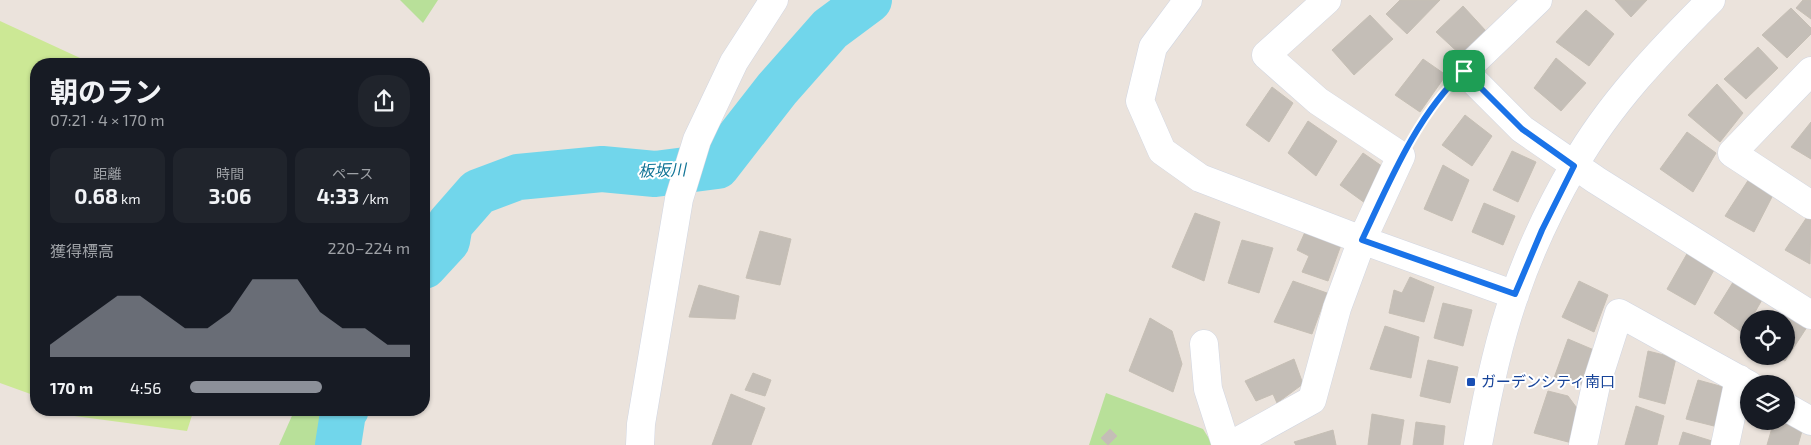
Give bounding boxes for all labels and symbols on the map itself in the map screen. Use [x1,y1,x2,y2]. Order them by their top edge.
pin [1443,50,1485,92]
water label: 板坂川 [638,159,688,180]
place label: ガーデンシティ南口 [1481,372,1615,390]
marker: ガーデンシティ南口 [1465,376,1477,388]

